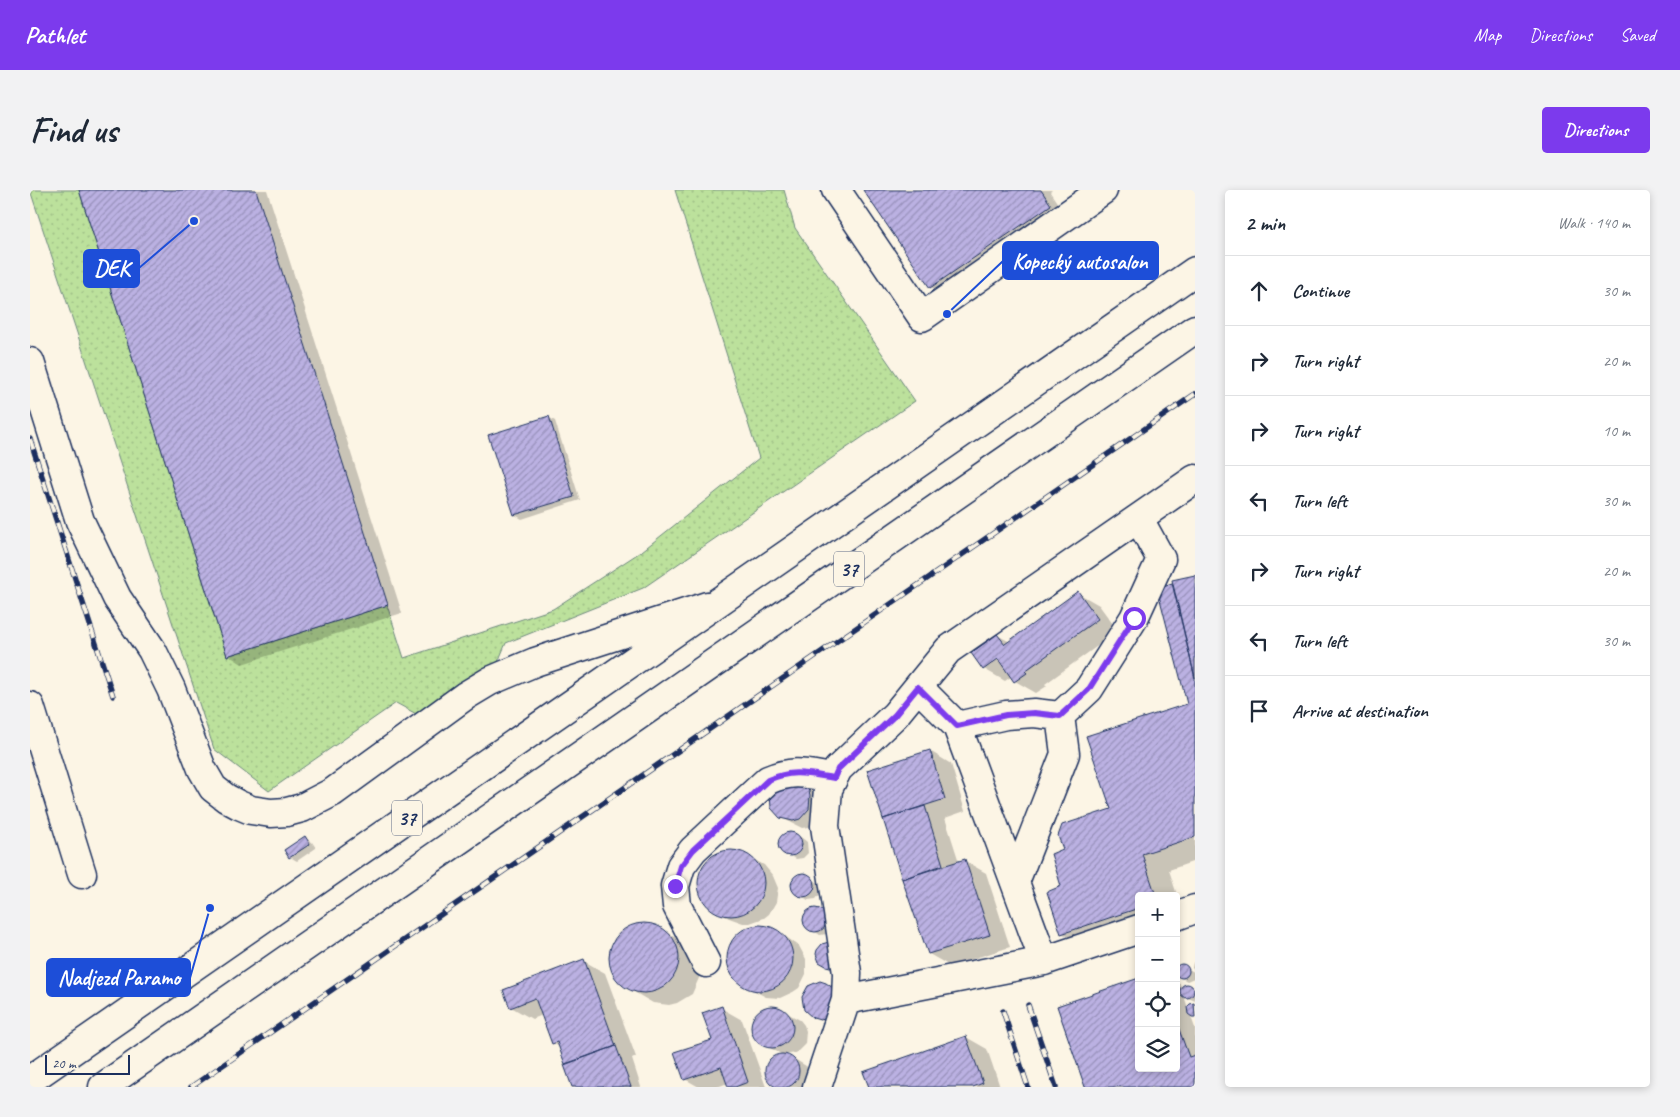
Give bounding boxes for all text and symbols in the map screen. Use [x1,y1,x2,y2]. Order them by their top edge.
text: Pathlet [25,20,85,50]
text: Map [1474,24,1501,46]
text: Directions [1529,24,1592,46]
text: Saved [1620,24,1655,46]
button: Directions [1542,107,1650,153]
text: Find us [30,108,117,153]
text: 2 min [1245,210,1285,236]
text: Walk · 140 m [1558,213,1630,233]
callout: Kopecký autosalon [1003,242,1158,279]
text: Kopecký autosalon [1012,248,1149,276]
callout: DEK [84,250,139,287]
text: DEK [94,255,134,283]
icon: ahead [1245,277,1273,305]
text: Continue [1292,279,1349,303]
text: 30 m [1603,281,1630,301]
icon: right [1245,347,1273,375]
text: Turn right [1292,349,1359,373]
text: 20 m [1603,351,1630,371]
icon: right [1245,417,1273,445]
text: Turn right [1292,419,1359,443]
text: 10 m [1603,421,1630,441]
icon: left [1245,487,1273,515]
text: Turn left [1292,489,1347,513]
text: 30 m [1603,491,1630,511]
road number: 37 [834,552,864,586]
icon: right [1245,557,1273,585]
text: Turn right [1292,559,1359,583]
text: 20 m [1603,561,1630,581]
route start [1123,607,1146,630]
icon: left [1245,627,1273,655]
text: Turn left [1292,629,1347,653]
text: 30 m [1603,631,1630,651]
icon: arrive [1245,697,1273,725]
text: Arrive at destination [1292,699,1428,723]
road number: 37 [392,800,422,836]
route end [664,875,687,898]
map controls [1135,892,1180,1072]
button: + [1135,892,1180,937]
button: − [1135,937,1180,982]
callout: Nadjezd Paramo [47,959,190,996]
text: Nadjezd Paramo [58,964,182,992]
button: locate [1135,982,1180,1027]
button: layers [1135,1027,1180,1072]
scale bar [45,1052,130,1075]
text: 20 m [52,1055,76,1072]

